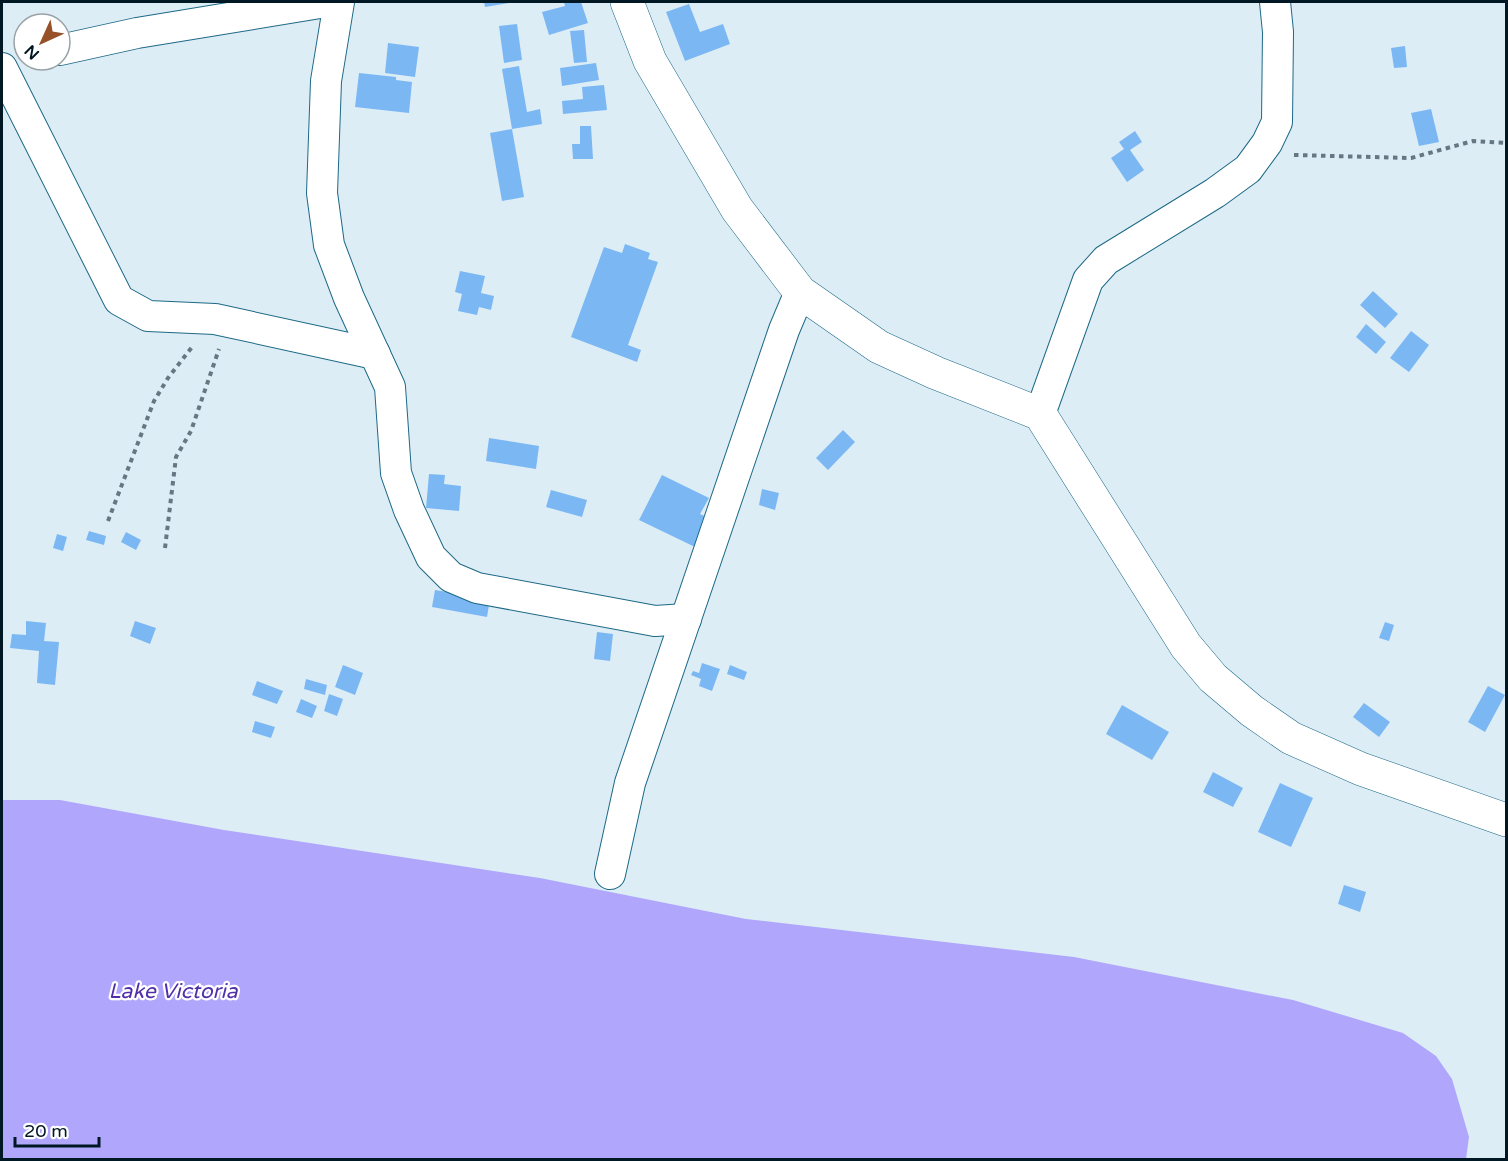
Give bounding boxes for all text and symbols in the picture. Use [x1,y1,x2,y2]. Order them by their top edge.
north arrow [12,12,72,72]
text: N [20,40,44,64]
water label: Lake Victoria [108,979,239,1004]
scale bar [15,1110,99,1148]
text: 20 m [24,1120,68,1142]

